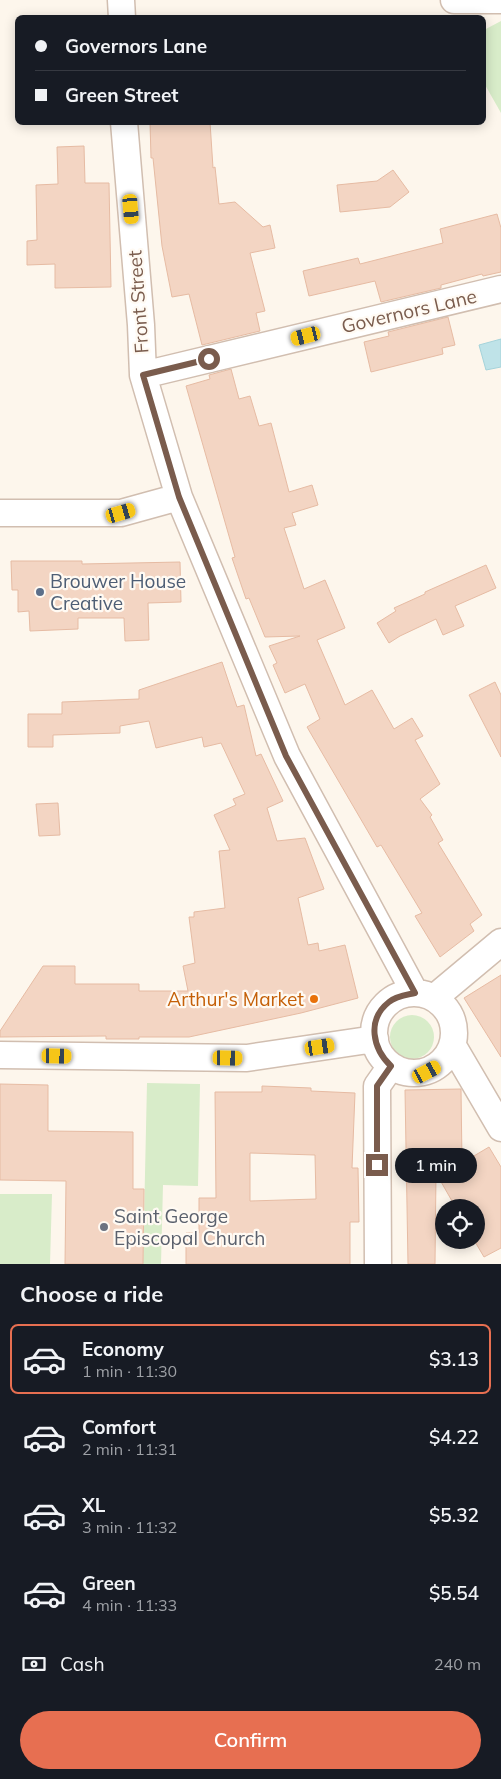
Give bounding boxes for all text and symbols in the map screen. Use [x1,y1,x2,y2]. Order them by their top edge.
text: Governors Lane [65,34,207,58]
text: Green Street [65,83,179,107]
car [122,193,139,225]
street label: Front Street [122,249,154,354]
street label: Governors Lane [339,284,479,338]
car [289,325,322,347]
route start [198,348,220,370]
car [104,502,137,524]
place label: Brouwer House Creative [50,569,186,615]
marker: Brouwer House Creative [34,586,46,598]
place label: Arthur's Market [167,987,304,1011]
marker: Arthur's Market [308,993,320,1005]
car [304,1037,335,1057]
car [41,1048,72,1064]
car [212,1050,243,1066]
car [410,1058,443,1086]
callout: 1 min [394,1148,477,1182]
route end [366,1154,388,1176]
text: 1 min [415,1155,457,1175]
map controls [435,1199,485,1249]
button: locate [435,1199,485,1249]
place label: Saint George Episcopal Church [114,1204,265,1250]
marker: Saint George Episcopal Church [98,1221,110,1233]
text: Choose a ride [20,1280,163,1308]
icon: car [22,1337,67,1382]
text: Economy [82,1337,164,1361]
text: $3.13 [429,1347,479,1371]
text: 1 min · 11:30 [82,1361,177,1381]
icon: car [22,1415,67,1460]
text: Comfort [82,1415,156,1439]
text: $4.22 [429,1425,479,1449]
text: 2 min · 11:31 [82,1439,177,1459]
icon: car [22,1493,67,1538]
text: XL [82,1493,105,1517]
text: $5.32 [429,1503,479,1527]
text: 3 min · 11:32 [82,1517,177,1537]
icon: car [22,1571,67,1616]
text: Green [82,1571,136,1595]
text: $5.54 [429,1581,479,1605]
text: 4 min · 11:33 [82,1595,177,1615]
icon: cash [20,1650,48,1678]
text: Cash [60,1652,105,1676]
text: 240 m [434,1654,481,1674]
button: Confirm [20,1711,481,1769]

